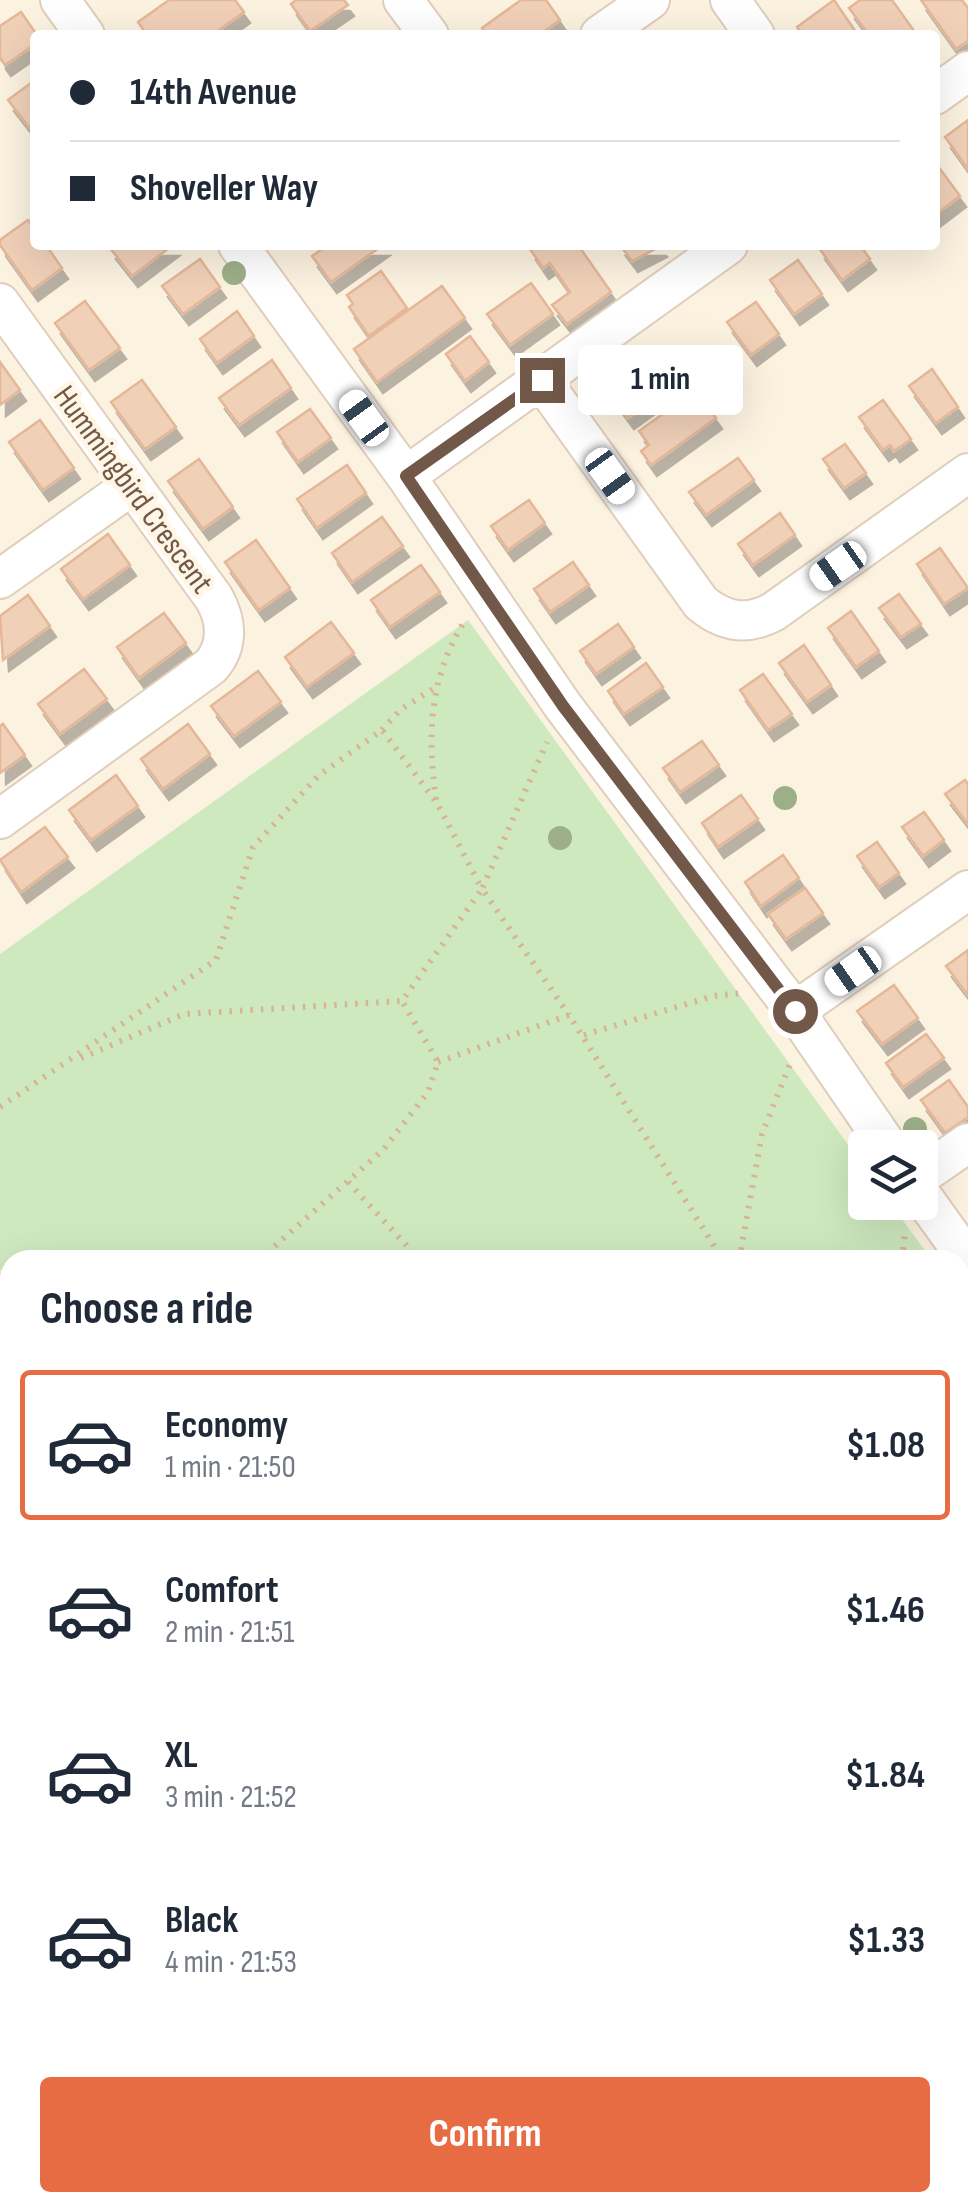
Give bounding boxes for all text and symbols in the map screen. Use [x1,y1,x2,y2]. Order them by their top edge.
text: 14th Avenue [130,70,297,115]
text: Shoveller Way [130,166,318,211]
callout: 1 min [577,345,742,415]
route end [520,358,565,403]
text: 1 min [631,360,690,399]
street label: Hummingbird Crescent [44,378,221,601]
car [334,385,394,451]
car [580,443,640,509]
car [805,537,871,595]
car [820,942,886,1000]
route start [773,989,818,1034]
map controls [848,1130,938,1220]
button: layers [848,1130,938,1220]
text: Choose a ride [40,1282,253,1337]
icon: car [45,1400,135,1490]
text: Economy [165,1403,288,1448]
text: $1.08 [846,1423,925,1468]
text: 1 min · 21:50 [165,1448,296,1487]
icon: car [45,1565,135,1655]
text: Comfort [165,1568,279,1613]
text: $1.46 [845,1588,925,1633]
text: 2 min · 21:51 [165,1613,295,1652]
icon: car [45,1730,135,1820]
text: XL [165,1733,198,1778]
text: $1.84 [845,1753,925,1798]
text: 3 min · 21:52 [165,1778,297,1817]
icon: car [45,1895,135,1985]
text: Black [165,1898,238,1943]
text: $1.33 [847,1918,925,1963]
text: 4 min · 21:53 [165,1943,297,1982]
button: Confirm [40,2077,930,2192]

